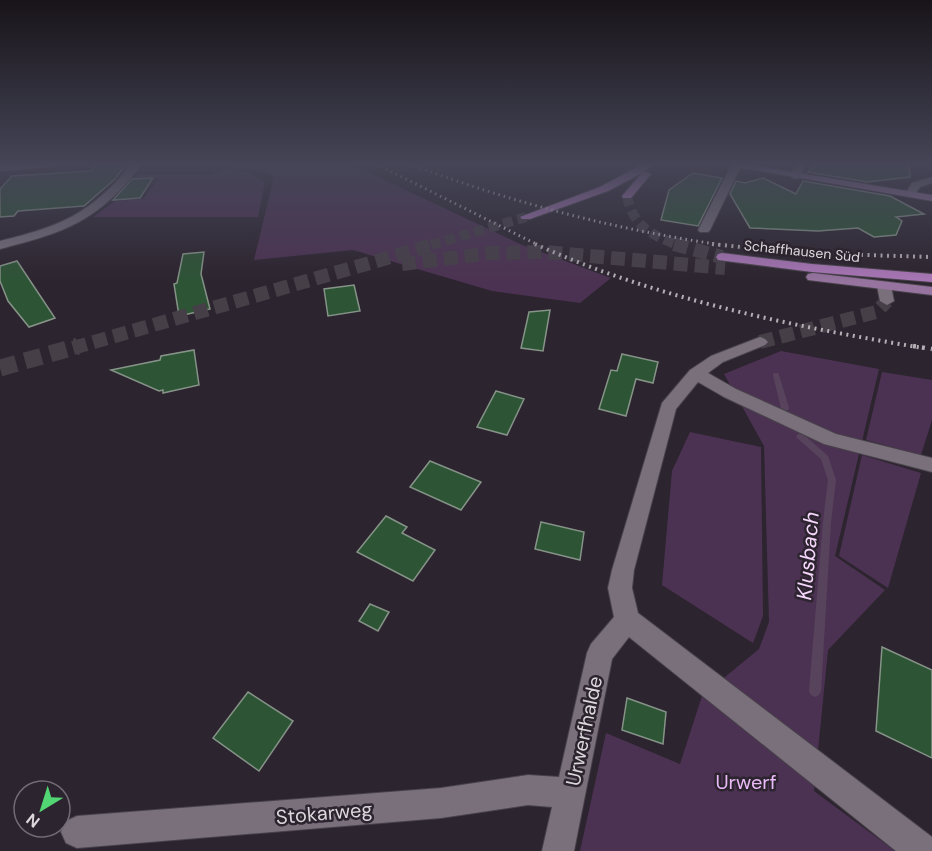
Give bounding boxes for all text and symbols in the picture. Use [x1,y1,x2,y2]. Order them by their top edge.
street label: Schaffhausen Süd [743,236,861,266]
water label: Klusbach [790,511,826,601]
street label: Urwerfhalde [560,674,608,788]
park label: Urwerf [716,769,777,795]
north arrow [12,779,72,839]
street label: Stokarweg [275,796,373,830]
text: N [22,809,44,832]

